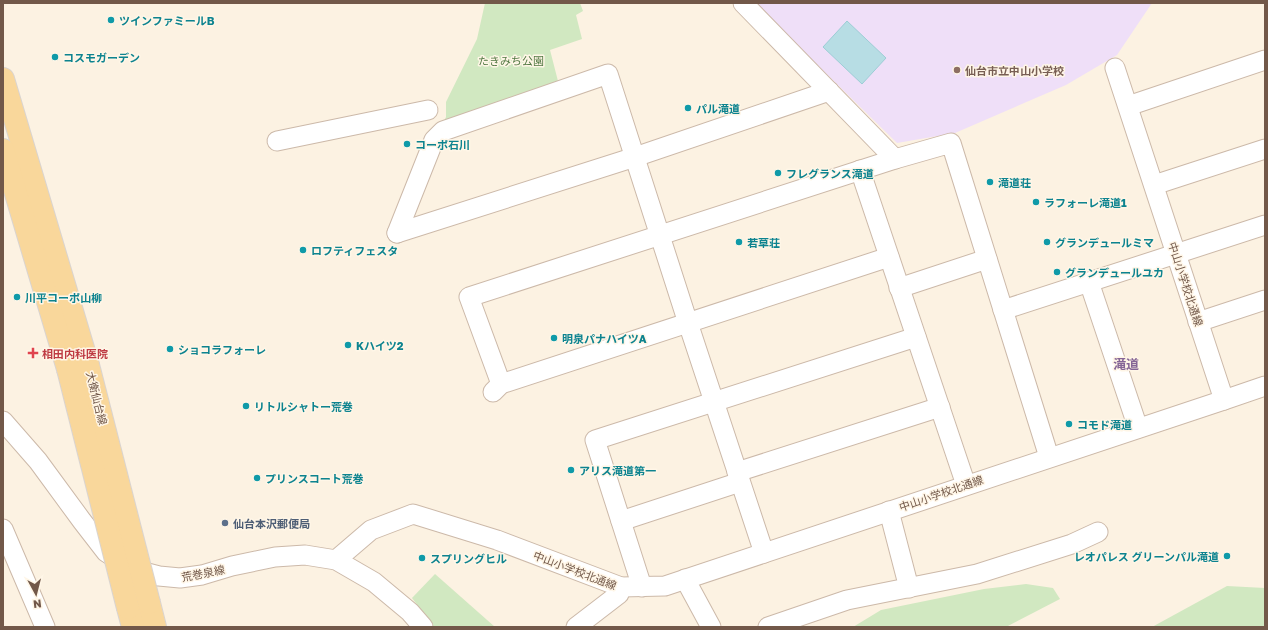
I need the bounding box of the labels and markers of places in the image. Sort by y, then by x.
place label: ツインファミールB [119,14,215,27]
marker: ツインファミールB [106,15,116,25]
place label: コスモガーデン [63,51,140,64]
marker: コスモガーデン [50,52,60,62]
place label: 仙台市立中山小学校 [965,64,1064,77]
marker: 仙台市立中山小学校 [952,65,962,75]
place label: パル滝道 [696,102,740,115]
marker: パル滝道 [683,103,693,113]
place label: コーポ石川 [415,138,470,151]
marker: コーポ石川 [402,139,412,149]
place label: フレグランス滝道 [786,167,874,180]
marker: フレグランス滝道 [773,168,783,178]
place label: 滝道荘 [998,176,1031,189]
marker: 滝道荘 [985,177,995,187]
place label: ラフォーレ滝道1 [1044,196,1127,209]
marker: ラフォーレ滝道1 [1031,197,1041,207]
place label: 若草荘 [747,236,780,249]
place label: グランデュールミマ [1055,236,1154,249]
marker: 若草荘 [734,237,744,247]
marker: グランデュールミマ [1042,237,1052,247]
place label: ロフティフェスタ [311,244,398,257]
marker: ロフティフェスタ [298,245,308,255]
place label: グランデュールユカ [1065,266,1164,279]
marker: グランデュールユカ [1052,267,1062,277]
place label: 川平コーポ山柳 [25,291,102,304]
marker: 川平コーポ山柳 [12,292,22,302]
place label: 明泉パナハイツA [562,332,647,345]
marker: 明泉パナハイツA [549,333,559,343]
place label: Kハイツ2 [356,339,404,352]
marker: Kハイツ2 [343,340,353,350]
place label: ショコラフォーレ [178,343,266,356]
marker: ショコラフォーレ [165,344,175,354]
marker: 相田内科医院 [27,347,39,359]
place label: 相田内科医院 [42,347,108,360]
place label: リトルシャトー荒巻 [254,400,353,413]
marker: リトルシャトー荒巻 [241,401,251,411]
place label: コモド滝道 [1077,418,1132,431]
marker: コモド滝道 [1064,419,1074,429]
place label: アリス滝道第一 [579,464,656,477]
marker: アリス滝道第一 [566,465,576,475]
place label: プリンスコート荒巻 [265,472,364,485]
marker: プリンスコート荒巻 [252,473,262,483]
place label: 仙台本沢郵便局 [233,517,310,530]
marker: 仙台本沢郵便局 [220,518,230,528]
place label: レオパレス グリーンパル滝道 [1074,550,1219,563]
marker: レオパレス グリーンパル滝道 [1222,551,1232,561]
place label: スプリングヒル [430,552,507,565]
marker: スプリングヒル [417,553,427,563]

